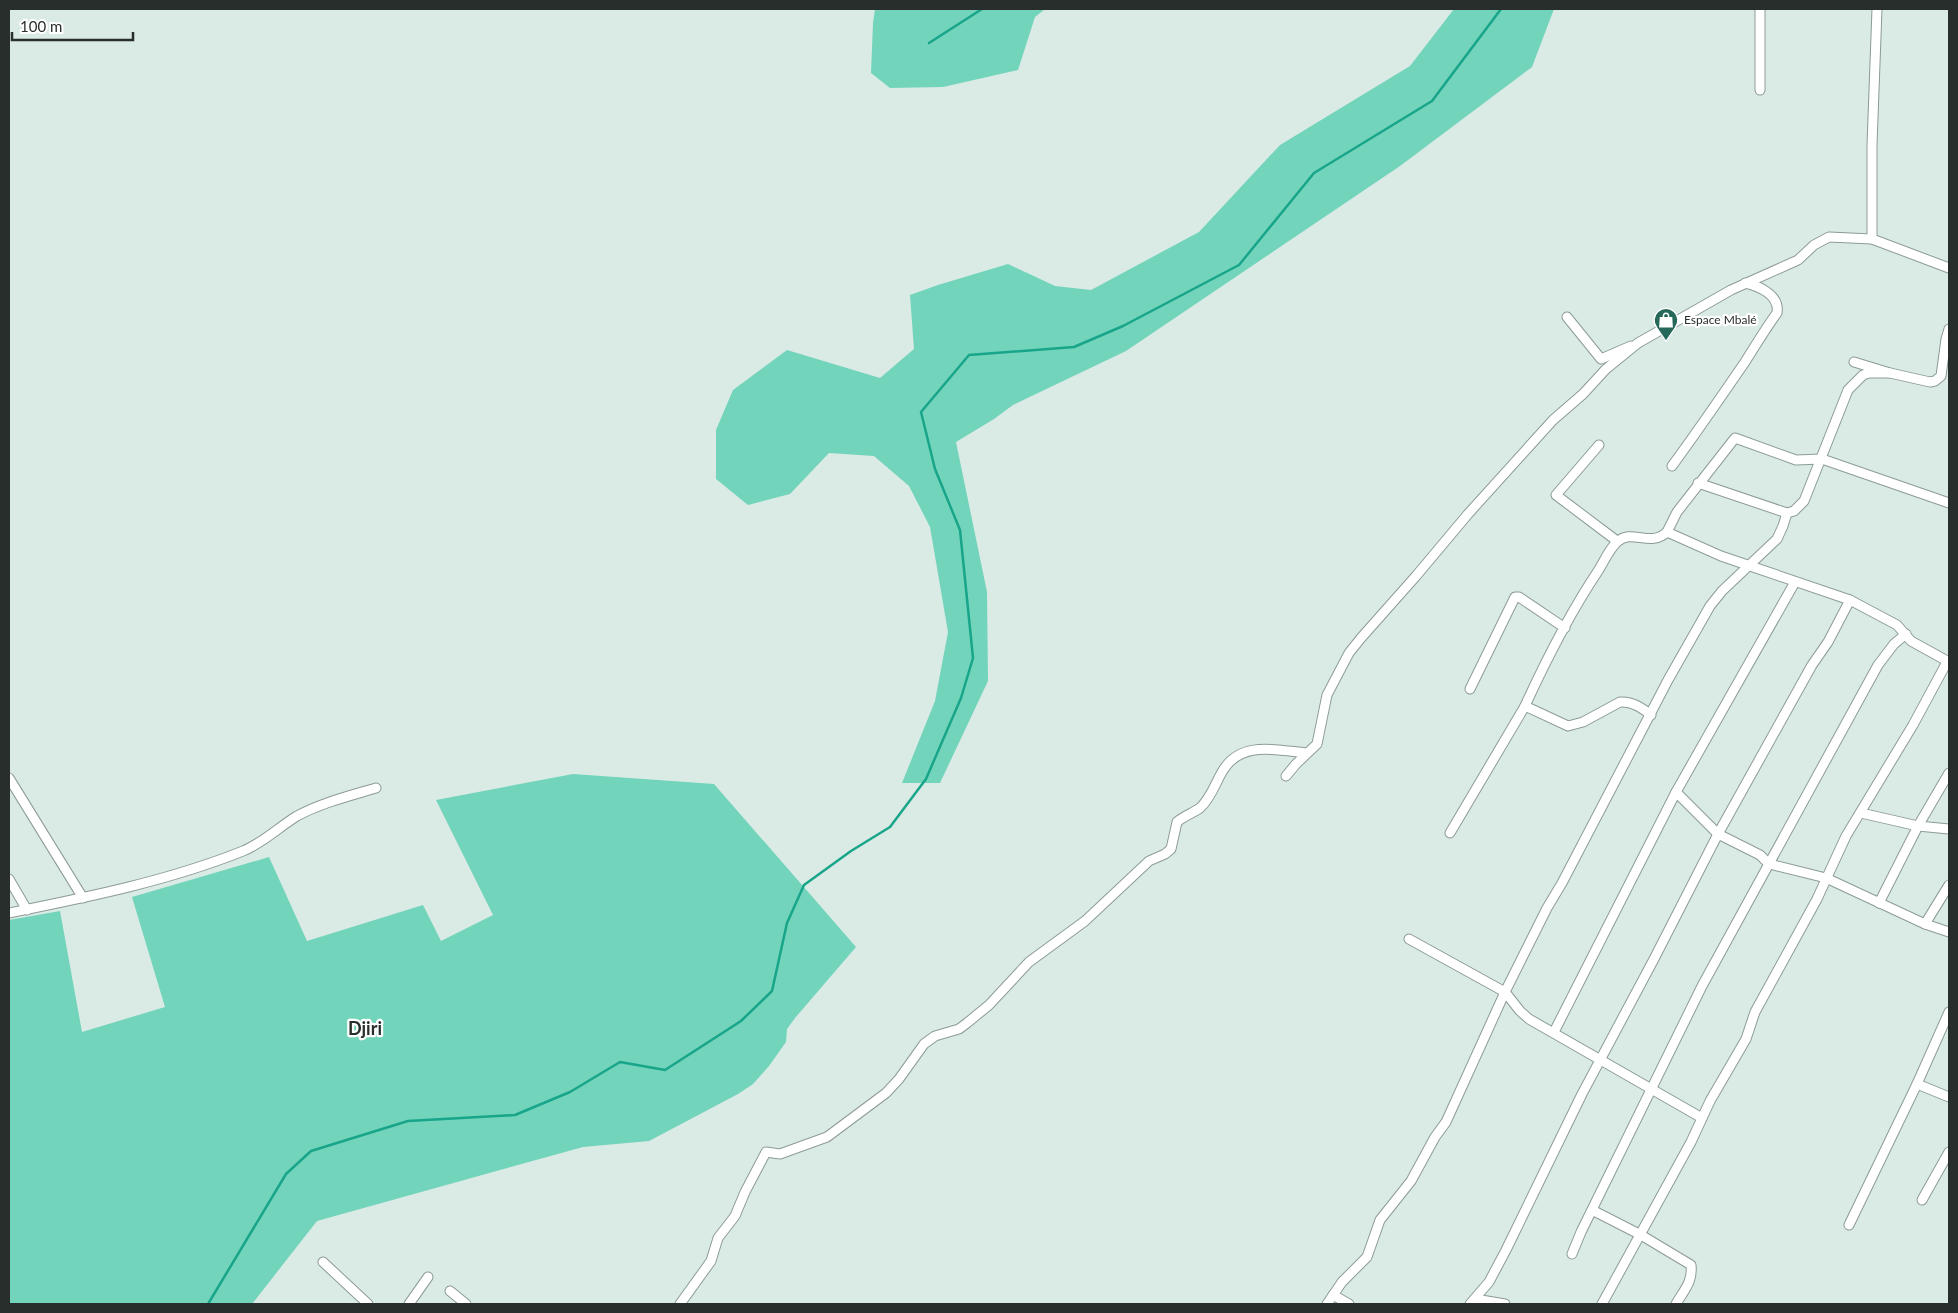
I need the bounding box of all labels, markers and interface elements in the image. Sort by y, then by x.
scale bar [12,10,134,42]
text: 100 m [20,17,62,35]
shop icon: Espace Mbalé [1653,307,1679,341]
place label: Espace Mbalé [1684,312,1757,327]
district label: Djiri [348,1017,382,1039]

